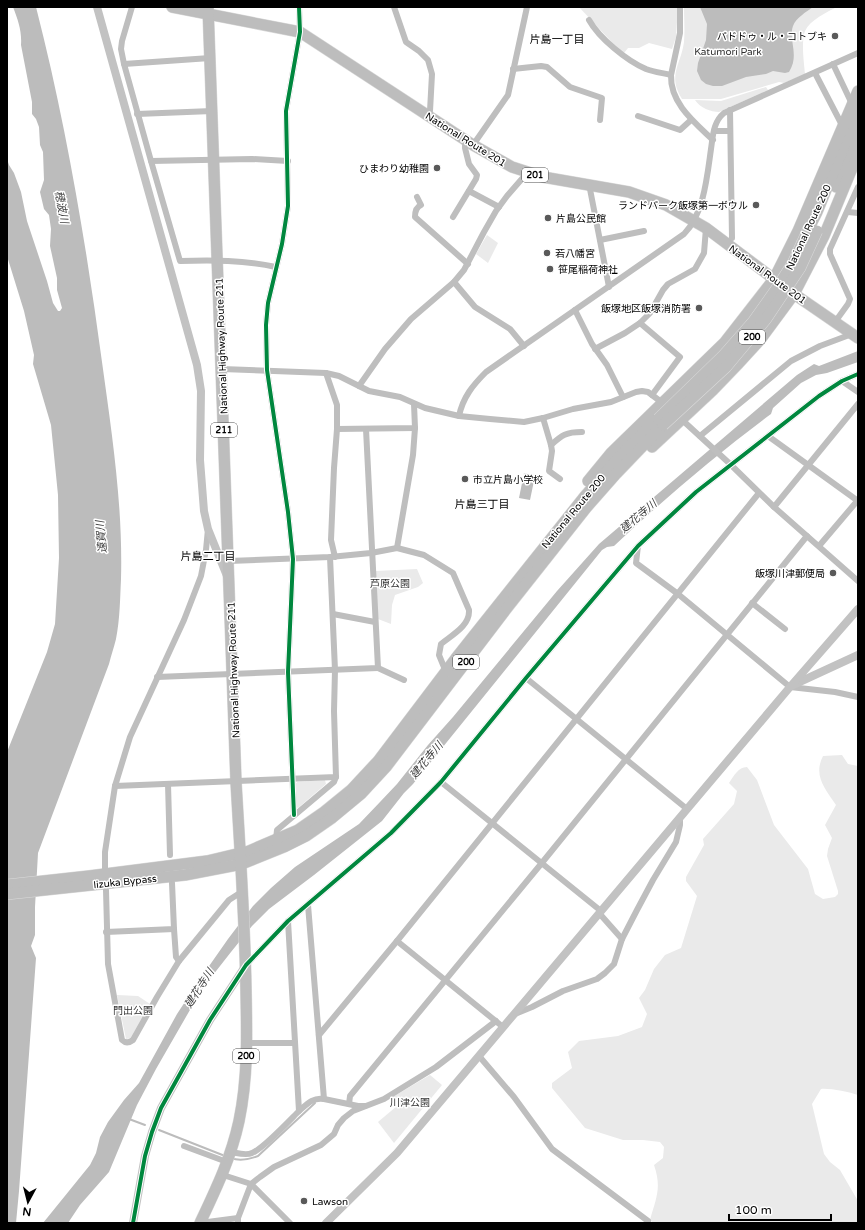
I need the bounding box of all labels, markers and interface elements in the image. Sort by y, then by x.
place label: パドドゥ・ル・コトブキ [717,31,827,43]
marker: パドドゥ・ル・コトブキ [830,31,840,41]
district label: 片島一丁目 [530,33,585,46]
park label: Katumori Park [694,46,762,58]
street label: National Route 201 [423,110,508,170]
place label: ひまわり幼稚園 [359,163,429,175]
marker: ひまわり幼稚園 [432,163,442,173]
road number: 201 [522,168,548,182]
street label: National Route 200 [784,183,834,272]
water label: 穂波川 [52,190,71,226]
place label: ランドパーク飯塚第一ボウル [618,200,748,212]
marker: ランドパーク飯塚第一ボウル [751,200,761,210]
marker: 片島公民館 [543,213,553,223]
place label: 片島公民館 [556,213,606,225]
street label: National Route 201 [726,243,809,307]
marker: 若八幡宮 [542,248,552,258]
place label: 若八幡宮 [555,248,595,260]
marker: 笹尾稲荷神社 [545,264,555,274]
place label: 笹尾稲荷神社 [558,264,618,276]
street label: National Highway Route 211 [214,278,230,414]
place label: 飯塚地区飯塚消防署 [601,303,691,315]
marker: 飯塚地区飯塚消防署 [694,303,704,313]
road number: 200 [739,330,765,344]
road number: 211 [211,423,237,437]
street label: National Route 200 [539,472,608,551]
marker: 市立片島小学校 [460,474,470,484]
place label: 市立片島小学校 [473,474,543,486]
water label: 建花寺川 [617,497,660,536]
district label: 片島三丁目 [455,498,510,511]
water label: 遠賀川 [93,519,109,554]
district label: 片島二丁目 [181,550,236,563]
place label: 飯塚川津郵便局 [755,568,825,580]
marker: 飯塚川津郵便局 [828,568,838,578]
park label: 芦原公園 [370,578,410,590]
street label: National Highway Route 211 [226,602,242,738]
road number: 200 [453,655,479,669]
water label: 建花寺川 [407,739,446,781]
street label: Iizuka Bypass [93,873,158,891]
water label: 建花寺川 [182,965,217,1010]
park label: 門出公園 [113,1005,153,1017]
road number: 200 [233,1049,259,1063]
park label: 川津公園 [390,1097,430,1109]
north arrow [8,1182,48,1222]
marker: Lawson [299,1196,309,1206]
place label: Lawson [312,1196,348,1208]
scale bar [729,1196,831,1222]
text: 100 m [735,1203,772,1217]
text: N [22,1204,32,1218]

